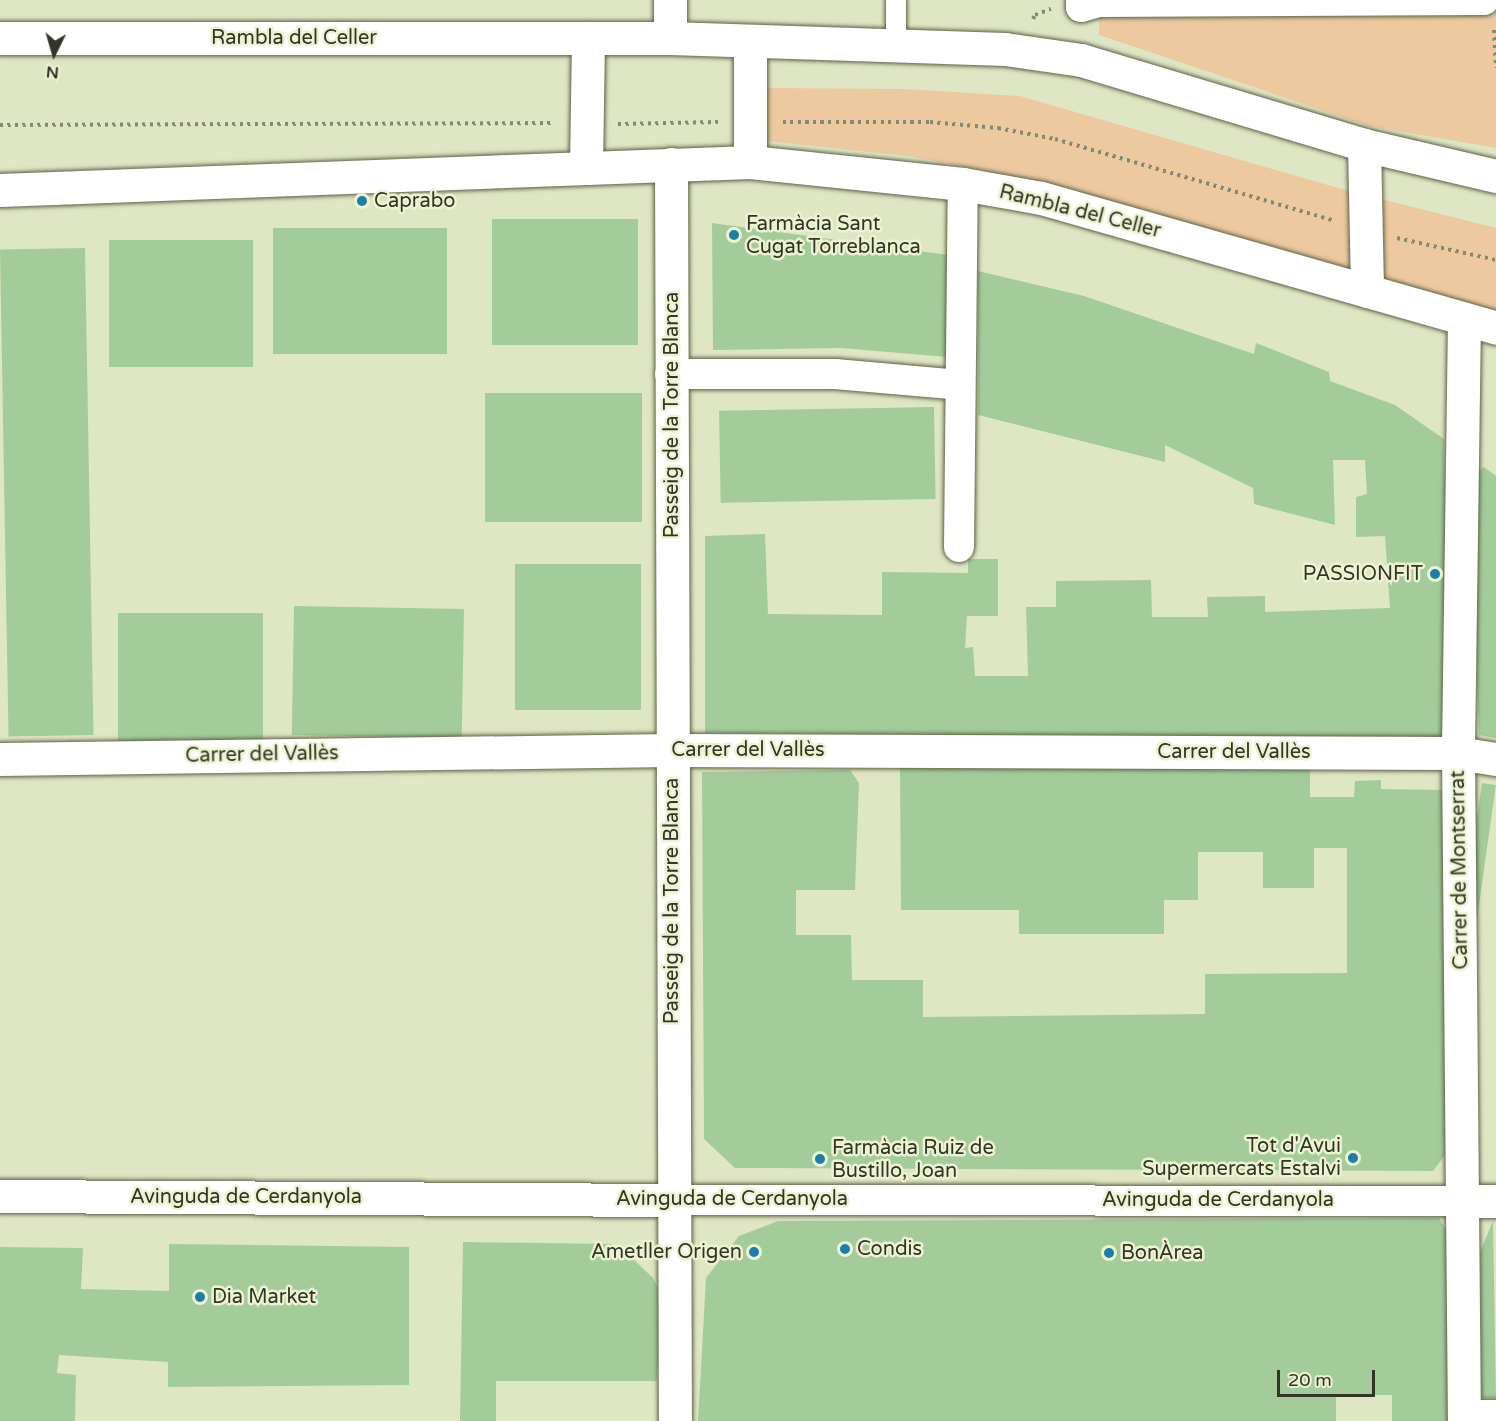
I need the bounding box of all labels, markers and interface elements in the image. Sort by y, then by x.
north arrow [24,24,84,84]
street label: Rambla del Celler [211,26,377,50]
text: N [45,61,60,82]
street label: Rambla del Celler [997,180,1163,244]
place label: Caprabo [374,189,455,213]
marker: Caprabo [355,194,369,208]
place label: Farmàcia Sant Cugat Torreblanca [746,212,921,259]
marker: Farmàcia Sant Cugat Torreblanca [727,228,741,242]
street label: Passeig de la Torre Blanca [660,292,684,538]
place label: PASSIONFIT [1303,562,1423,586]
marker: PASSIONFIT [1428,567,1442,581]
street label: Carrer del Vallès [671,738,825,762]
street label: Carrer del Vallès [1157,740,1311,764]
street label: Carrer del Vallès [185,742,339,768]
street label: Carrer de Montserrat [1446,770,1474,970]
street label: Passeig de la Torre Blanca [660,778,684,1024]
place label: Tot d'Avui Supermercats Estalvi [1142,1134,1341,1181]
place label: Farmàcia Ruiz de Bustillo, Joan [832,1136,994,1183]
marker: Tot d'Avui Supermercats Estalvi [1346,1151,1360,1165]
marker: Farmàcia Ruiz de Bustillo, Joan [813,1152,827,1166]
street label: Avinguda de Cerdanyola [130,1185,362,1209]
street label: Avinguda de Cerdanyola [616,1187,848,1211]
street label: Avinguda de Cerdanyola [1102,1188,1334,1212]
place label: Condis [857,1237,922,1261]
place label: Ametller Origen [591,1240,742,1264]
place label: BonÀrea [1121,1241,1204,1265]
marker: Condis [838,1242,852,1256]
marker: Ametller Origen [747,1245,761,1259]
marker: BonÀrea [1102,1246,1116,1260]
place label: Dia Market [212,1285,316,1309]
marker: Dia Market [193,1290,207,1304]
scale bar [1280,1358,1378,1396]
text: 20 m [1288,1369,1332,1391]

